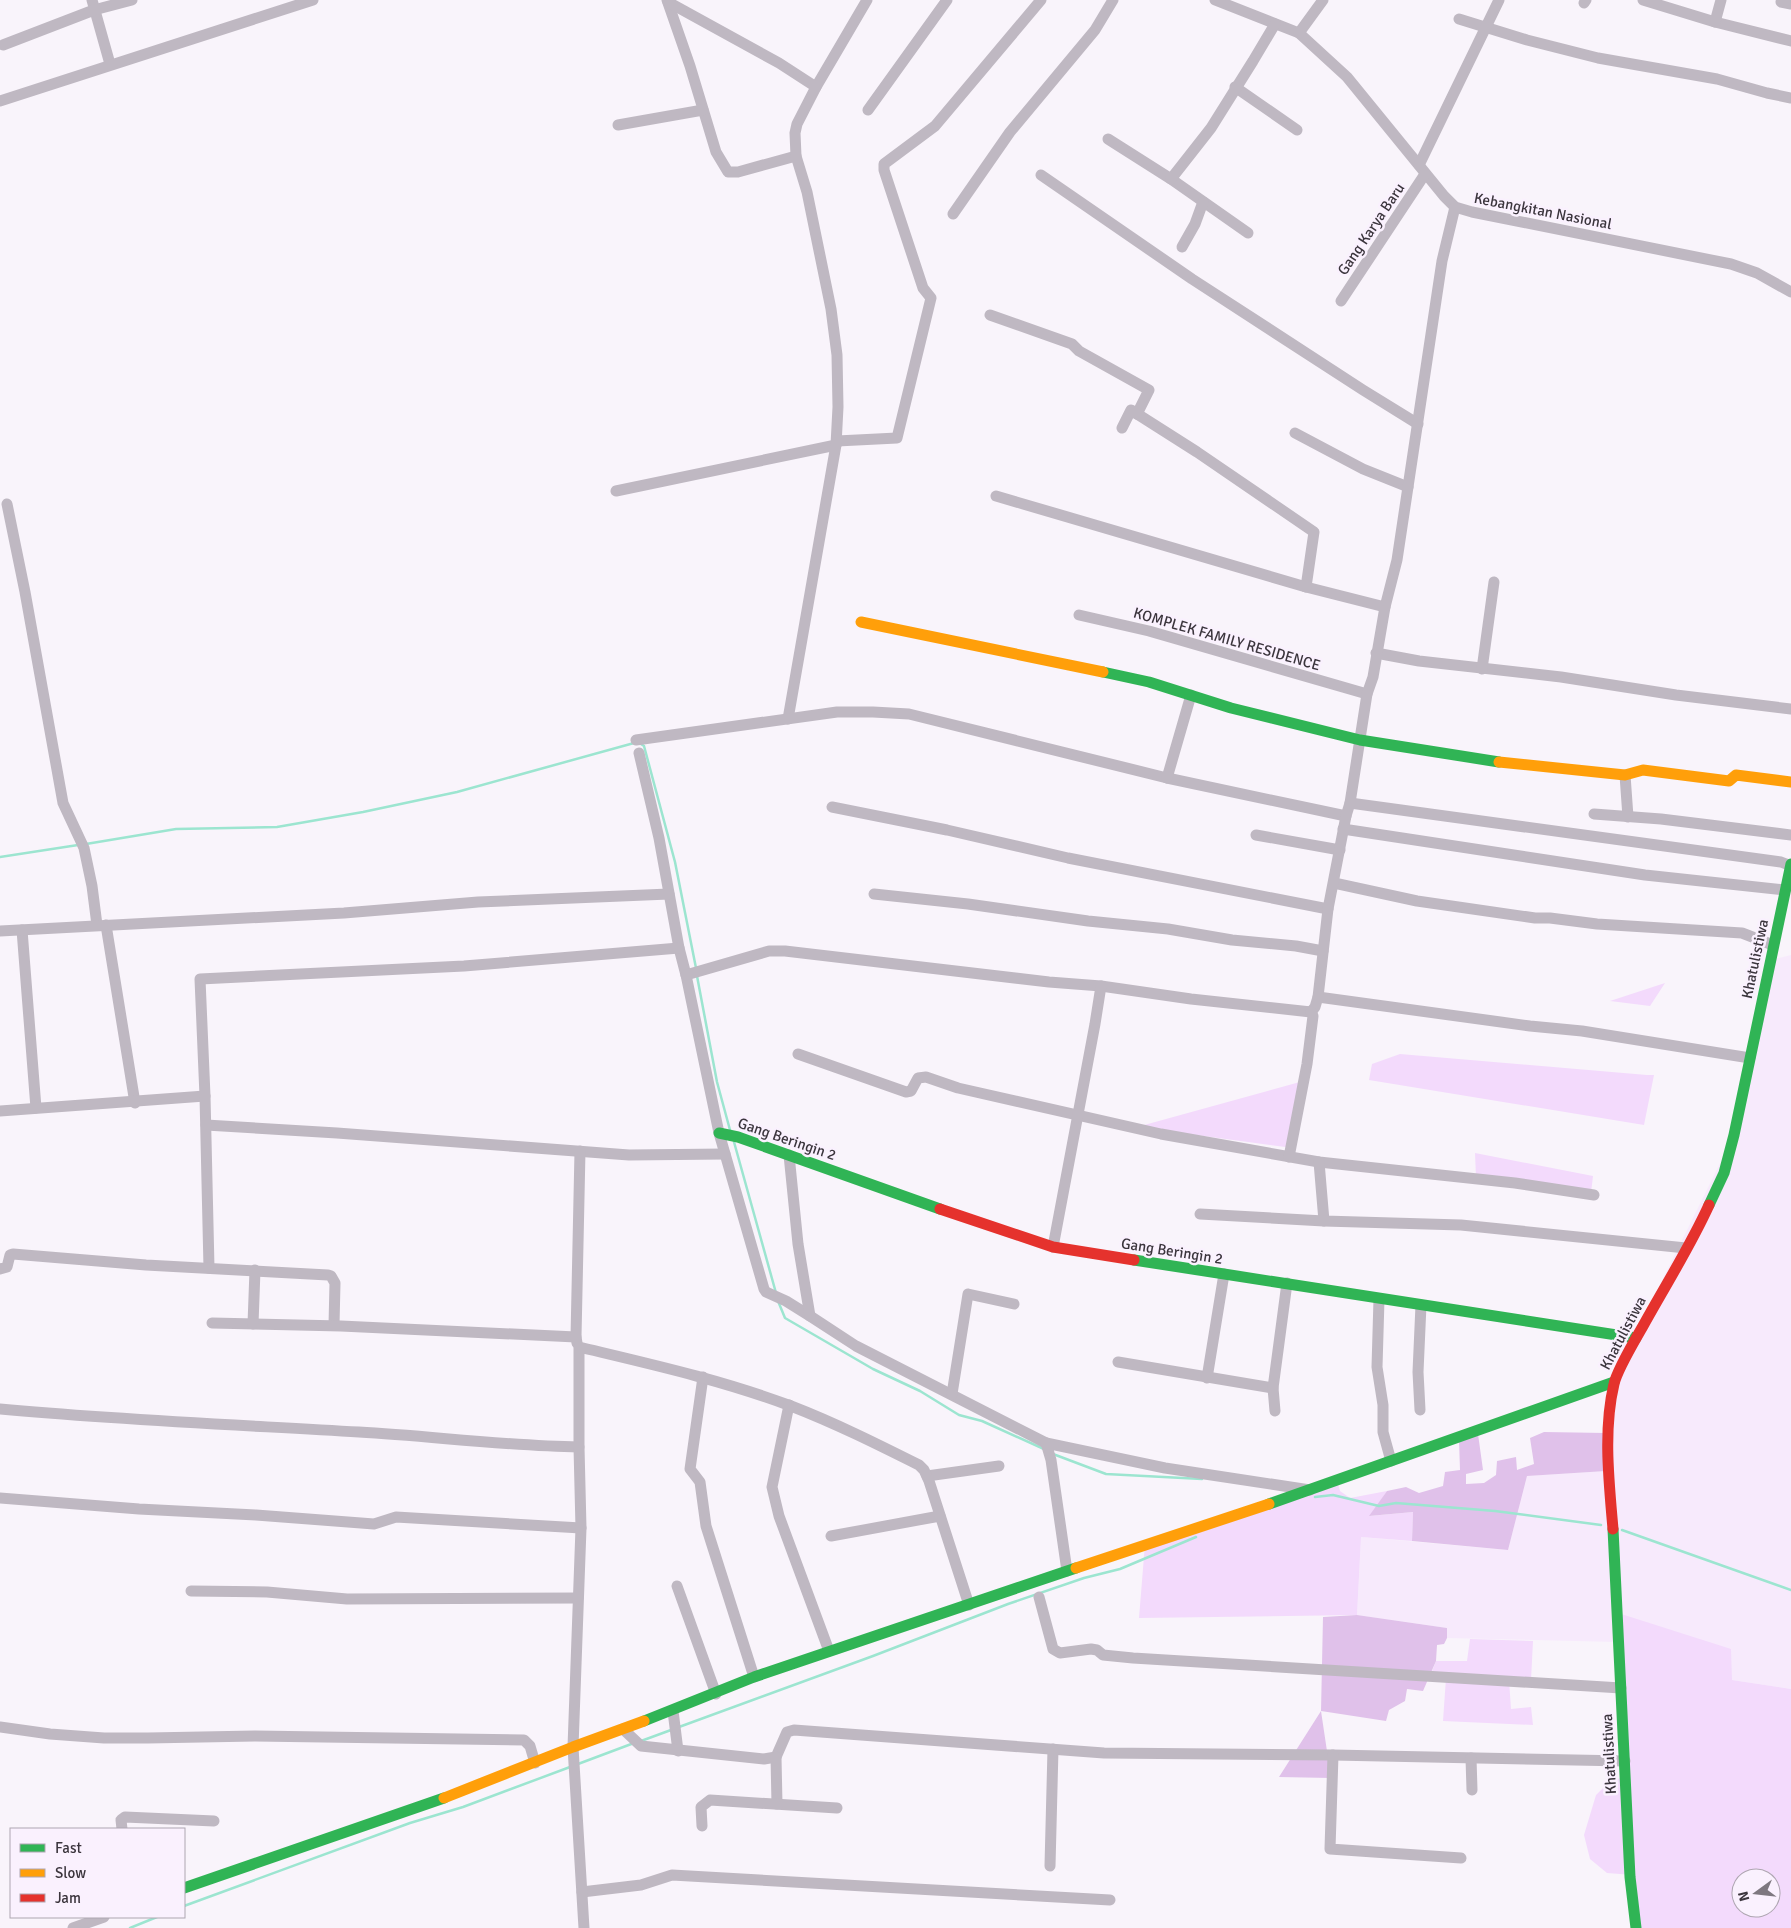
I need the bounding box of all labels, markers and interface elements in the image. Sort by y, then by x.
street label: Gang Karya Baru [1334,180,1408,278]
street label: Kebangkitan Nasional [1473,189,1613,233]
street label: KOMPLEK FAMILY RESIDENCE [1131,604,1323,674]
street label: Khatulistiwa [1738,918,1772,1000]
street label: Gang Beringin 2 [735,1114,839,1164]
street label: Gang Beringin 2 [1120,1234,1224,1268]
street label: Khatulistiwa [1596,1293,1650,1373]
street label: Khatulistiwa [1598,1713,1620,1795]
legend [10,1828,185,1918]
text: Fast [55,1839,82,1857]
text: Slow [55,1864,86,1882]
north arrow [1731,1868,1781,1918]
text: Jam [55,1889,81,1907]
text: N [1734,1889,1753,1903]

